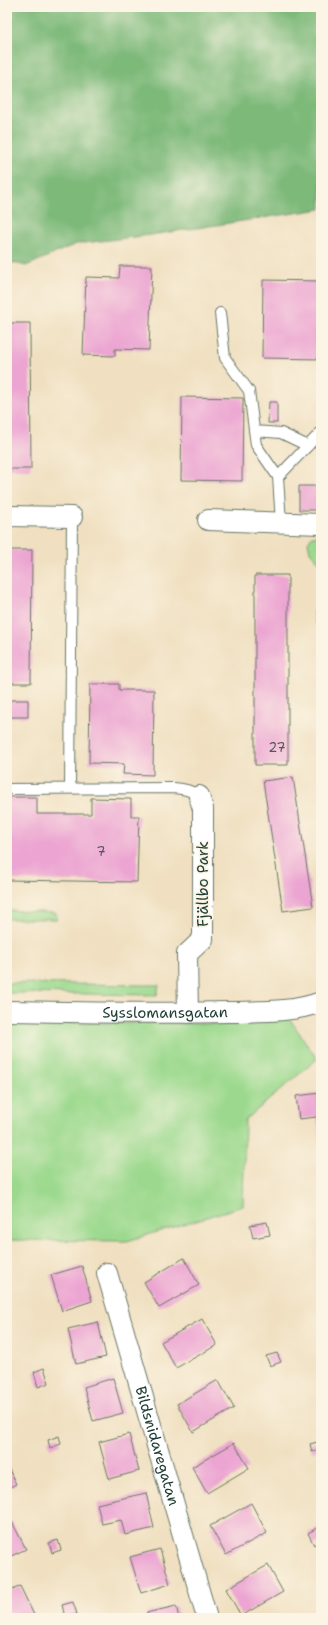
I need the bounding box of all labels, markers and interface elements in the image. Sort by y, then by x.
house number: 27 [268,739,286,756]
street label: Fjällbo Park [193,841,213,927]
house number: 7 [96,843,106,860]
street label: Sysslomansgatan [102,1002,228,1023]
street label: Bildsnidaregatan [130,1384,184,1508]

